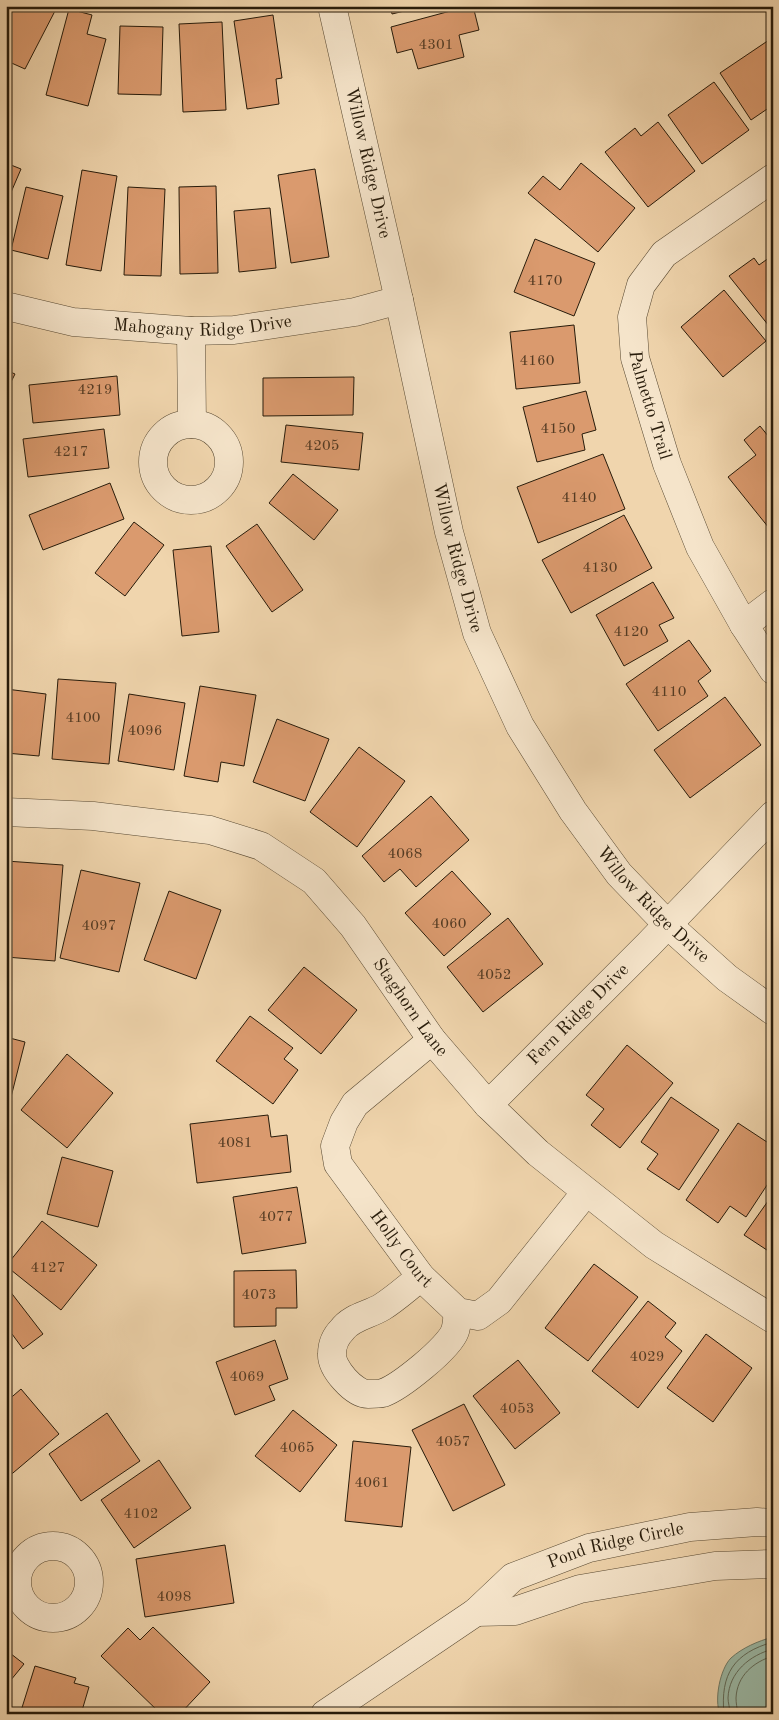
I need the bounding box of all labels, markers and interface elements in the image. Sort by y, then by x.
house number: 4301 [419,38,453,53]
street label: Willow Ridge Drive [342,86,394,240]
house number: 4170 [528,274,562,289]
street label: Mahogany Ridge Drive [113,313,293,340]
street label: Palmetto Trail [625,350,674,462]
house number: 4160 [520,354,554,369]
house number: 4219 [78,383,112,398]
house number: 4150 [541,422,575,437]
house number: 4205 [305,439,339,454]
house number: 4217 [54,445,88,460]
street label: Willow Ridge Drive [430,481,486,635]
house number: 4140 [562,491,596,506]
house number: 4130 [583,561,617,576]
house number: 4120 [614,625,648,640]
house number: 4110 [652,685,686,700]
house number: 4100 [66,711,100,726]
house number: 4096 [128,724,162,739]
street label: Willow Ridge Drive [593,843,713,967]
house number: 4068 [388,847,422,862]
house number: 4060 [432,917,466,932]
house number: 4097 [82,919,116,934]
street label: Staghorn Lane [369,955,451,1060]
street label: Fern Ridge Drive [524,960,633,1069]
house number: 4052 [477,968,511,983]
house number: 4081 [218,1136,252,1151]
street label: Holly Court [366,1207,436,1292]
house number: 4077 [259,1210,293,1225]
house number: 4127 [31,1261,65,1276]
house number: 4073 [242,1288,276,1303]
house number: 4029 [630,1350,664,1365]
house number: 4069 [230,1370,264,1385]
house number: 4053 [500,1402,534,1417]
house number: 4057 [436,1435,470,1450]
house number: 4065 [280,1441,314,1456]
house number: 4061 [355,1476,389,1491]
house number: 4102 [124,1507,158,1522]
street label: Pond Ridge Circle [545,1520,685,1572]
house number: 4098 [157,1590,191,1605]

